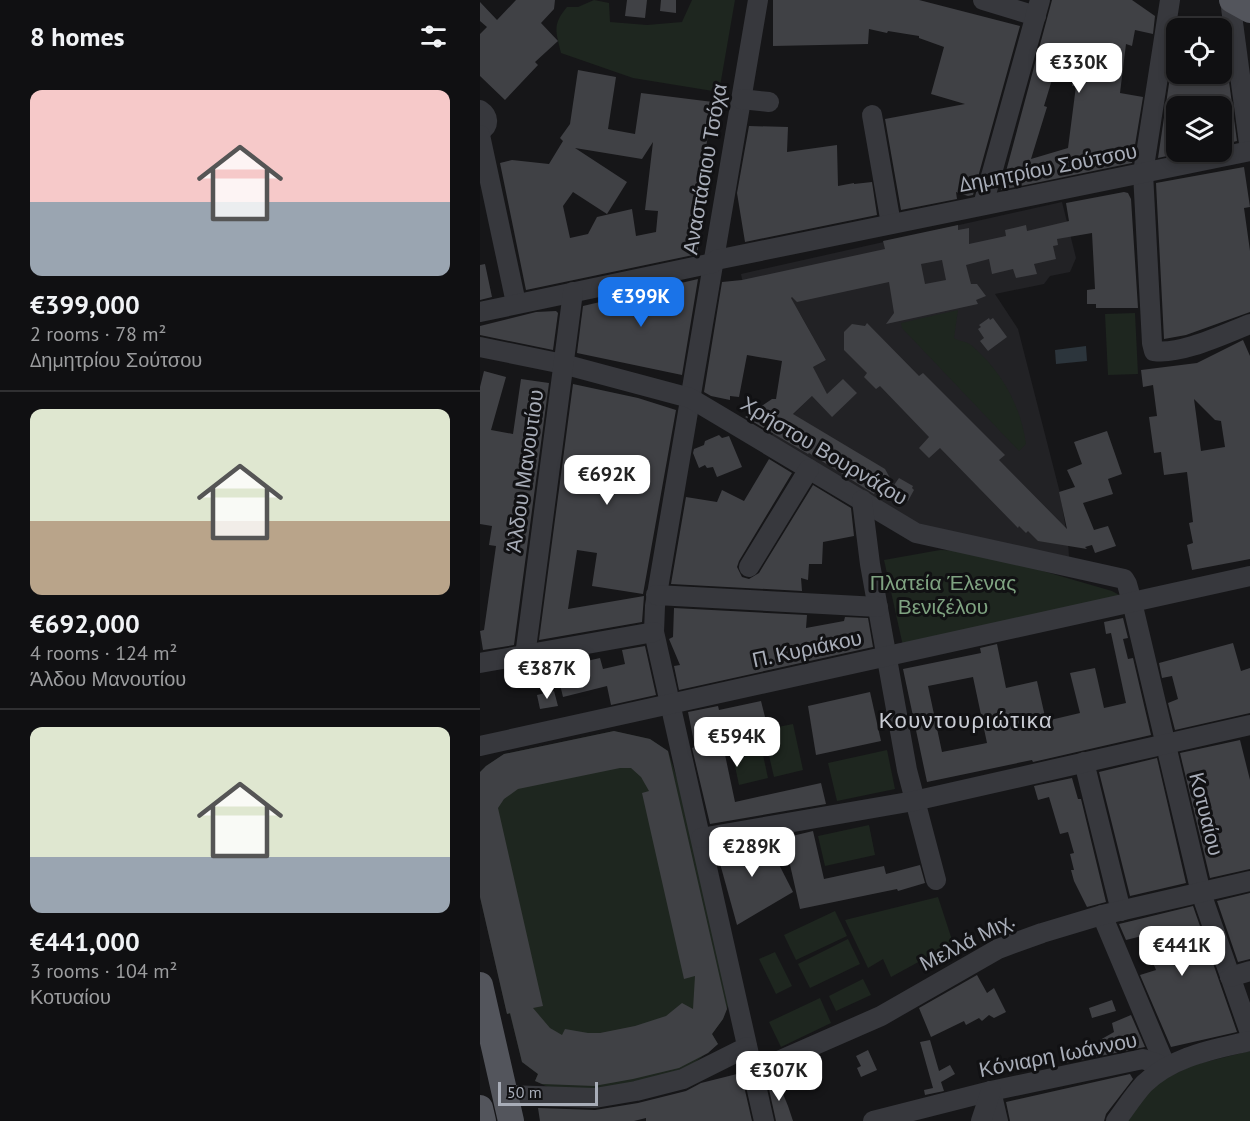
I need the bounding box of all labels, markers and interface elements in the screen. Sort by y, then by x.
map controls [1166,18,1232,162]
button: locate [1166,18,1232,84]
text: 8 homes [30,20,125,53]
icon: filters [417,20,450,53]
pin: €330K [1037,43,1121,94]
text: €330K [1050,49,1108,75]
street label: Αναστάσιου Τσόχα [676,81,733,256]
button: layers [1166,96,1232,162]
icon: home [186,129,294,237]
street label: Δημητρίου Σούτσου [957,137,1139,198]
pin: €399K [599,277,683,328]
text: €399K [612,283,670,309]
text: €399,000 [30,288,140,321]
text: 2 rooms · 78 m² [30,321,166,347]
text: Δημητρίου Σούτσου [30,347,202,373]
street label: Άλδου Μανουτίου [500,388,549,554]
street label: Χρήστου Βουρνάζου [736,390,913,511]
icon: home [186,448,294,556]
pin: €692K [565,455,649,506]
text: €692K [578,461,636,487]
park label: Πλατεία Έλενας Βενιζέλου [870,569,1016,620]
text: €692,000 [30,607,140,640]
street label: Π. Κυριάκου [750,624,864,673]
text: 4 rooms · 124 m² [30,640,177,666]
pin: €387K [505,649,589,700]
text: €387K [518,655,576,681]
text: Άλδου Μανουτίου [30,666,186,692]
district label: Κουντουριώτικα [879,706,1053,734]
pin: €594K [695,717,779,768]
text: €594K [708,723,766,749]
icon: home [186,766,294,874]
street label: Κοτυαίου [1183,769,1230,858]
pin: €289K [710,827,794,878]
text: €289K [723,833,781,859]
street label: Μελλά Μιχ. [915,906,1019,977]
text: €441,000 [30,925,140,958]
pin: €441K [1140,926,1224,977]
text: €441K [1153,932,1211,958]
text: 3 rooms · 104 m² [30,958,177,984]
text: Κοτυαίου [30,984,111,1010]
street label: Κόνιαρη Ιωάννου [977,1026,1139,1083]
pin: €307K [737,1051,821,1102]
text: €307K [750,1057,808,1083]
scale bar [498,1079,598,1106]
text: 50 m [507,1082,542,1102]

